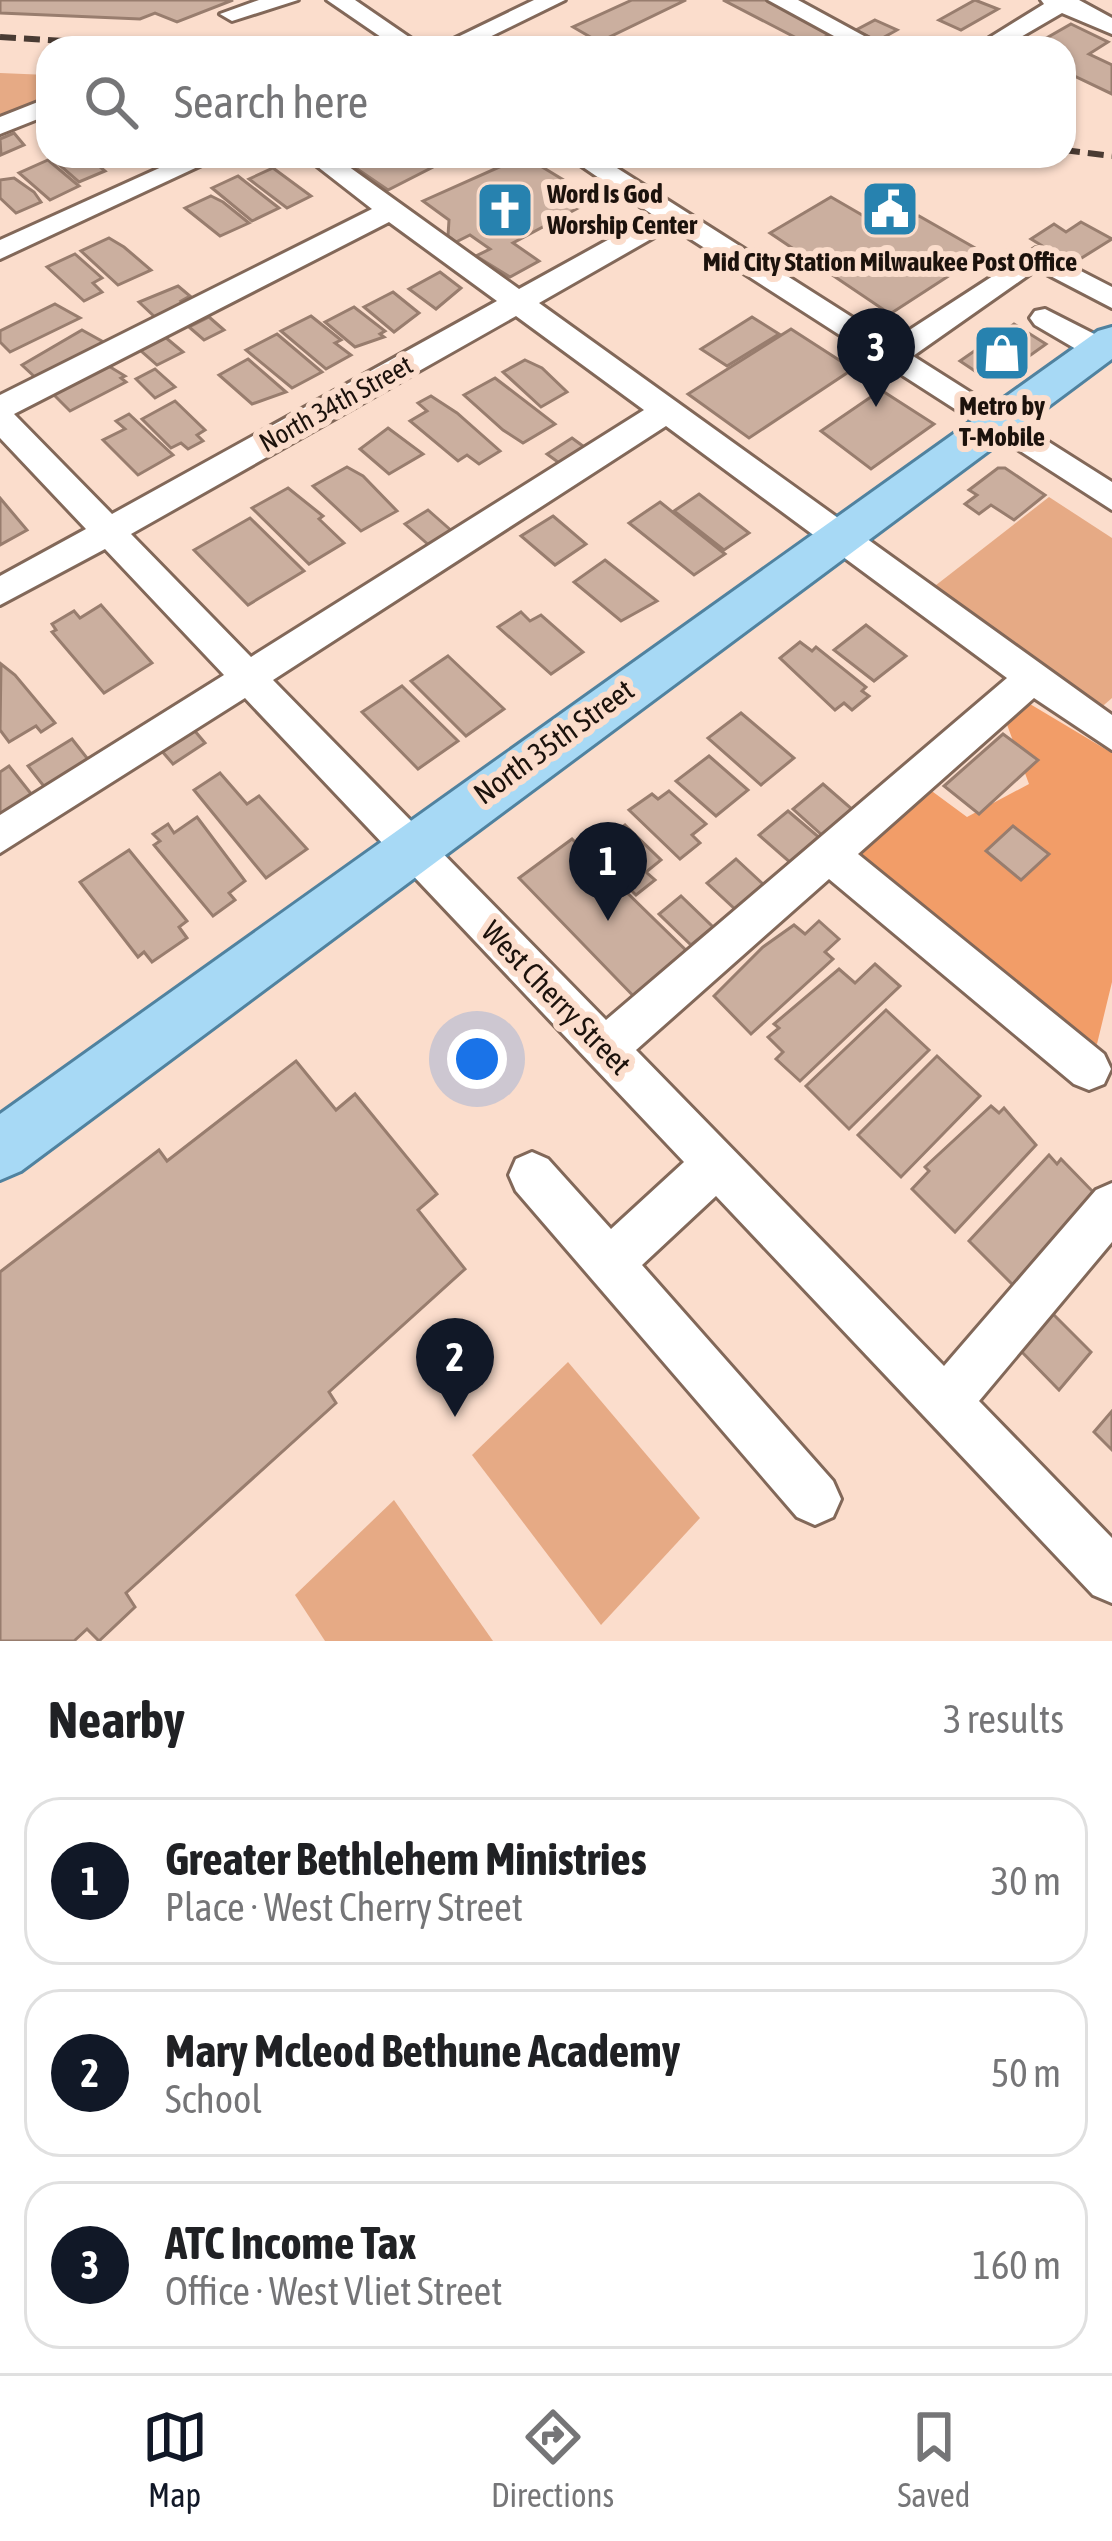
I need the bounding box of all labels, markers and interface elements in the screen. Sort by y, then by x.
search box [36,36,1076,168]
icon: search [78,69,144,135]
text: Search here [174,76,368,128]
place label: Word Is God Worship Center [546,178,698,240]
public building icon: Mid City Station Milwaukee Post Office [859,178,921,240]
church icon: Word Is God Worship Center [474,179,536,241]
place label: Mid City Station Milwaukee Post Office [703,246,1077,277]
pin: 3 [837,308,915,407]
shop icon: Metro by T-Mobile [971,322,1033,384]
street label: North 34th Street [254,349,418,458]
place label: Metro by T-Mobile [959,390,1045,452]
street label: North 35th Street [467,672,640,810]
pin: 1 [569,822,647,921]
street label: West Cherry Street [475,914,638,1081]
your location [447,1029,507,1089]
pin: 2 [416,1318,494,1417]
text: Nearby [48,1690,185,1749]
text: 3 results [943,1697,1064,1741]
text: Greater Bethlehem Ministries [165,1833,647,1885]
text: 1 [81,1859,99,1903]
text: 30 m [991,1859,1061,1903]
text: Place · West Cherry Street [165,1885,523,1929]
text: Mary Mcleod Bethune Academy [165,2025,680,2077]
text: 2 [81,2051,99,2095]
text: 50 m [991,2051,1061,2095]
text: School [165,2077,262,2121]
text: ATC Income Tax [165,2217,416,2269]
text: 3 [81,2243,99,2287]
text: 160 m [973,2243,1061,2287]
text: Office · West Vliet Street [165,2269,502,2313]
tab: Map [142,2404,208,2514]
tab: Directions [491,2404,614,2514]
tab: Saved [897,2404,970,2514]

